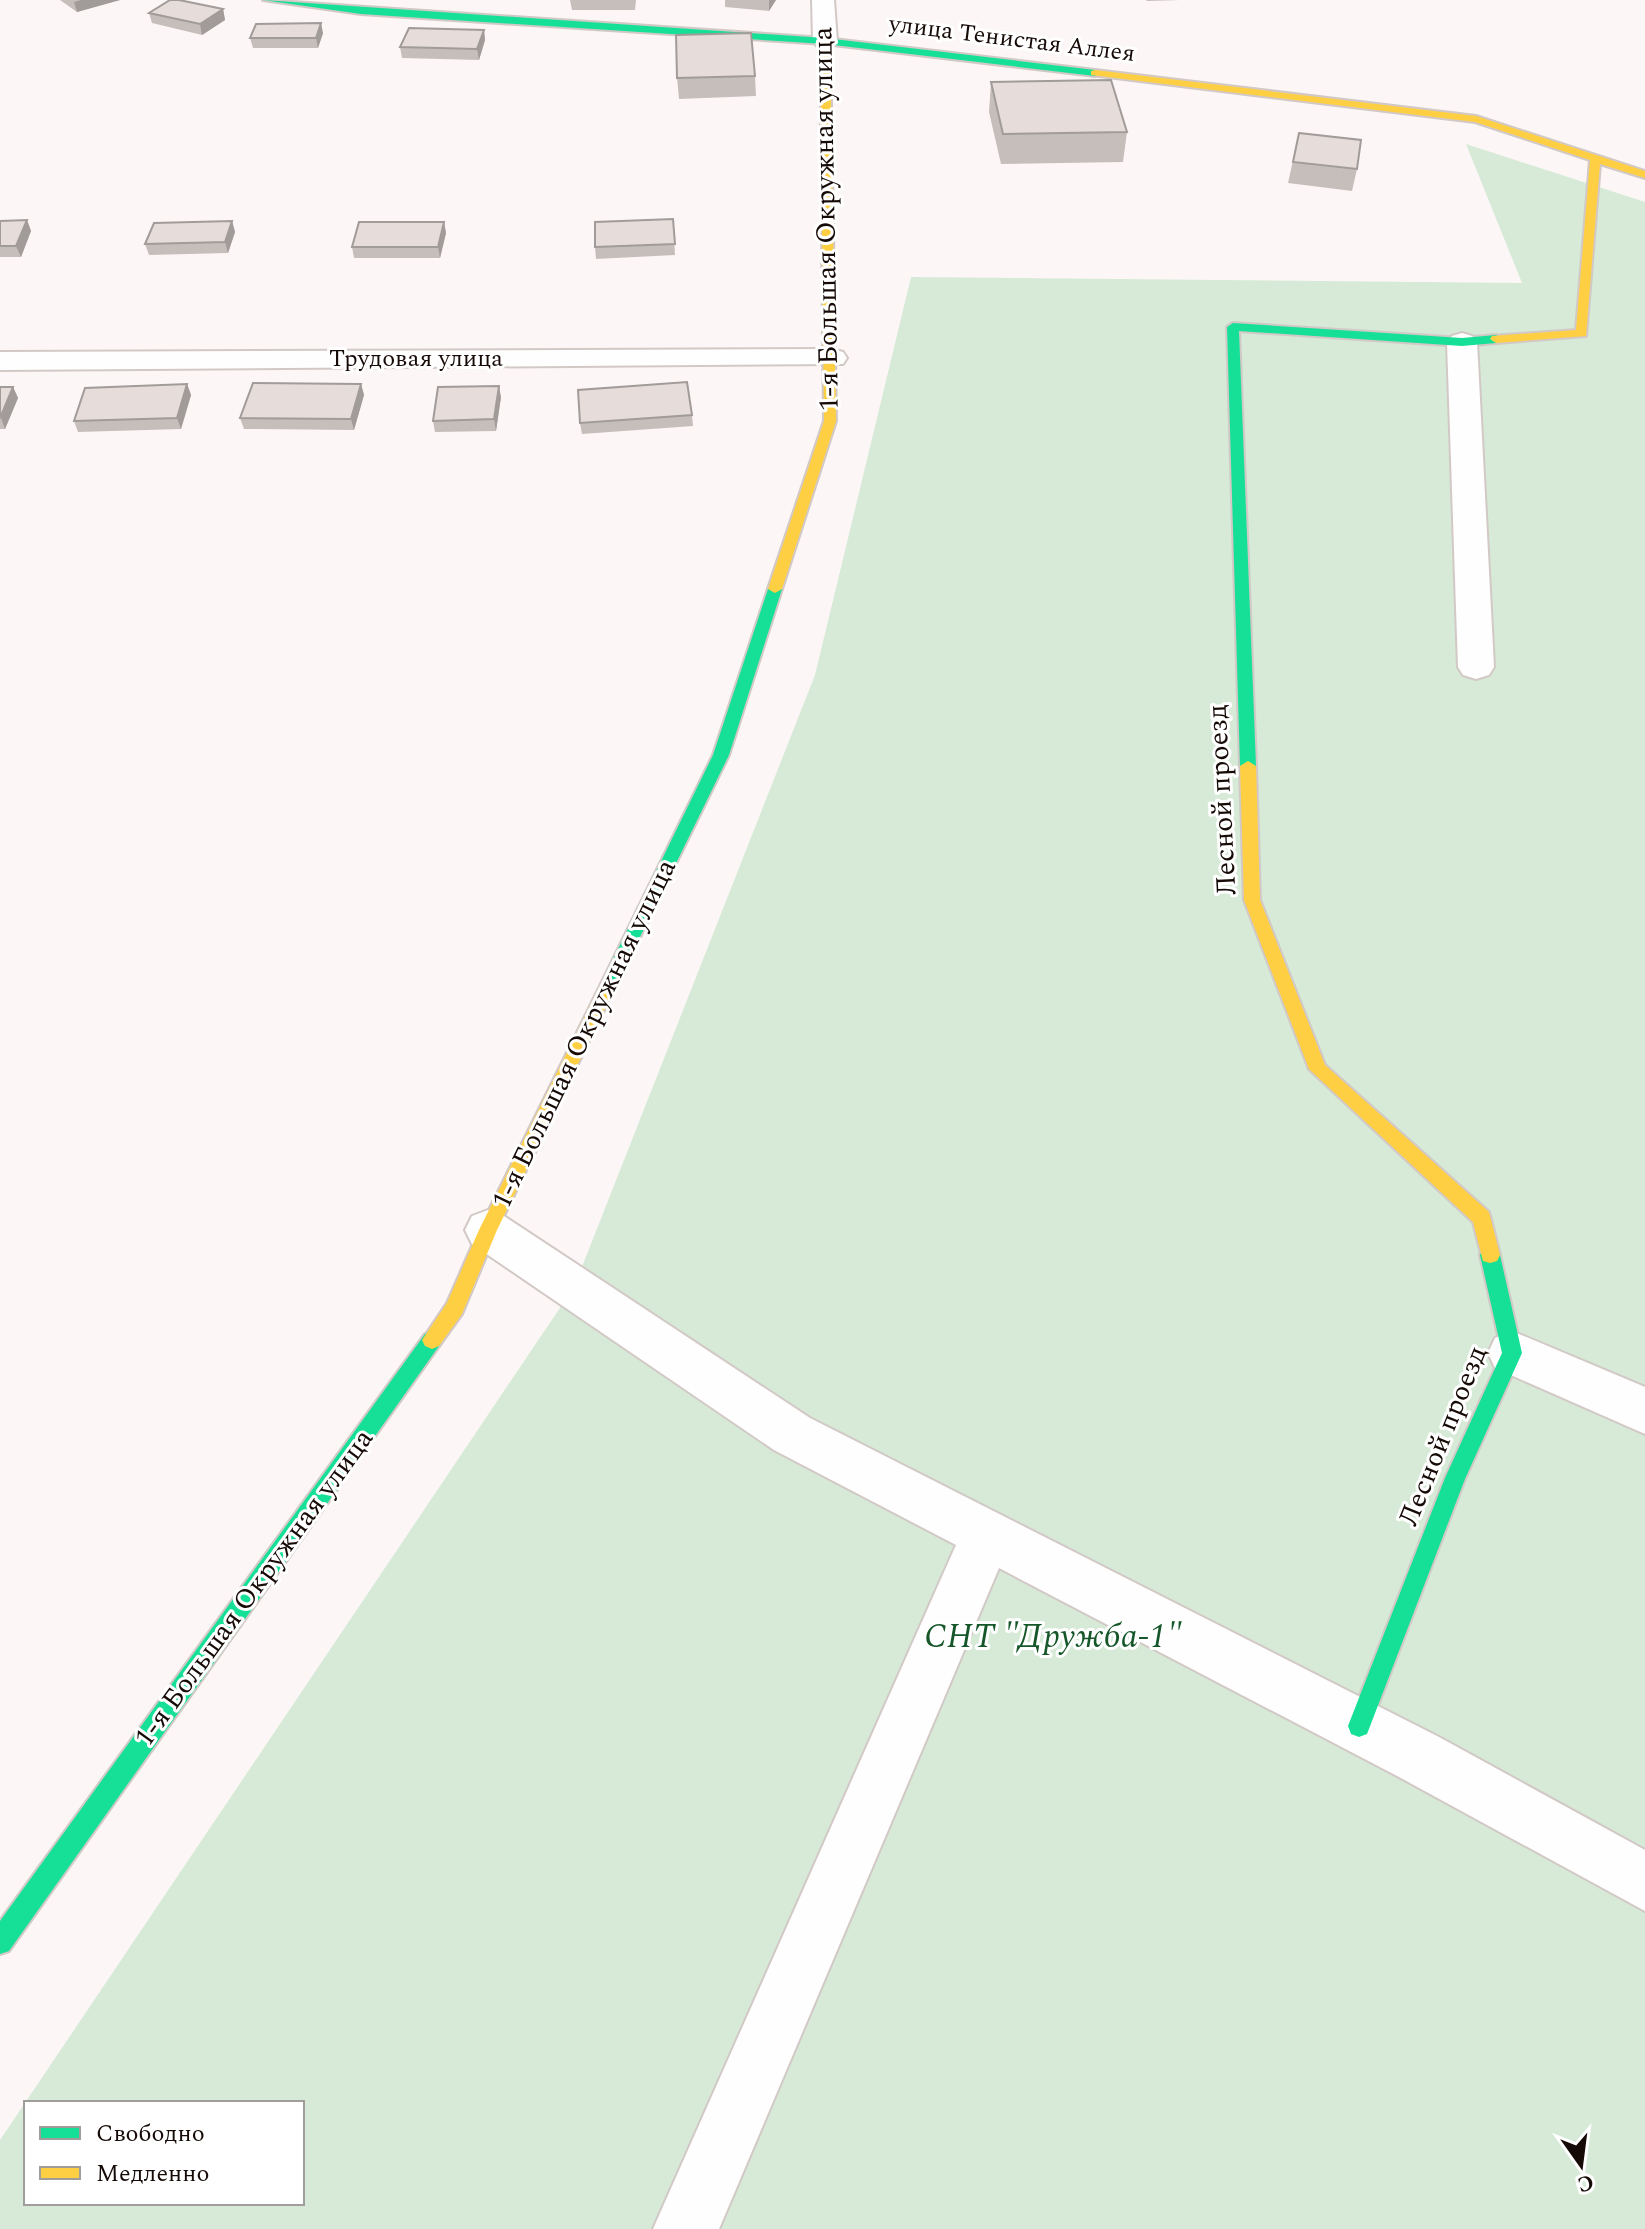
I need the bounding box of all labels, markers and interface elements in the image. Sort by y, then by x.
street label: улица Тенистая Аллея [886,6,1137,72]
street label: 1-я Большая Окружная улица [801,26,851,412]
street label: Трудовая улица [329,341,503,377]
street label: Лесной проезд [1196,703,1248,897]
street label: 1-я Большая Окружная улица [480,852,688,1216]
street label: Лесной проезд [1387,1339,1499,1533]
street label: 1-я Большая Окружная улица [124,1420,385,1756]
park label: СНТ "Дружба-1" [924,1611,1183,1663]
legend [24,2101,304,2205]
text: Свободно [96,2116,205,2152]
north arrow [1541,2125,1621,2205]
text: Медленно [96,2156,209,2192]
text: С [1574,2165,1597,2201]

